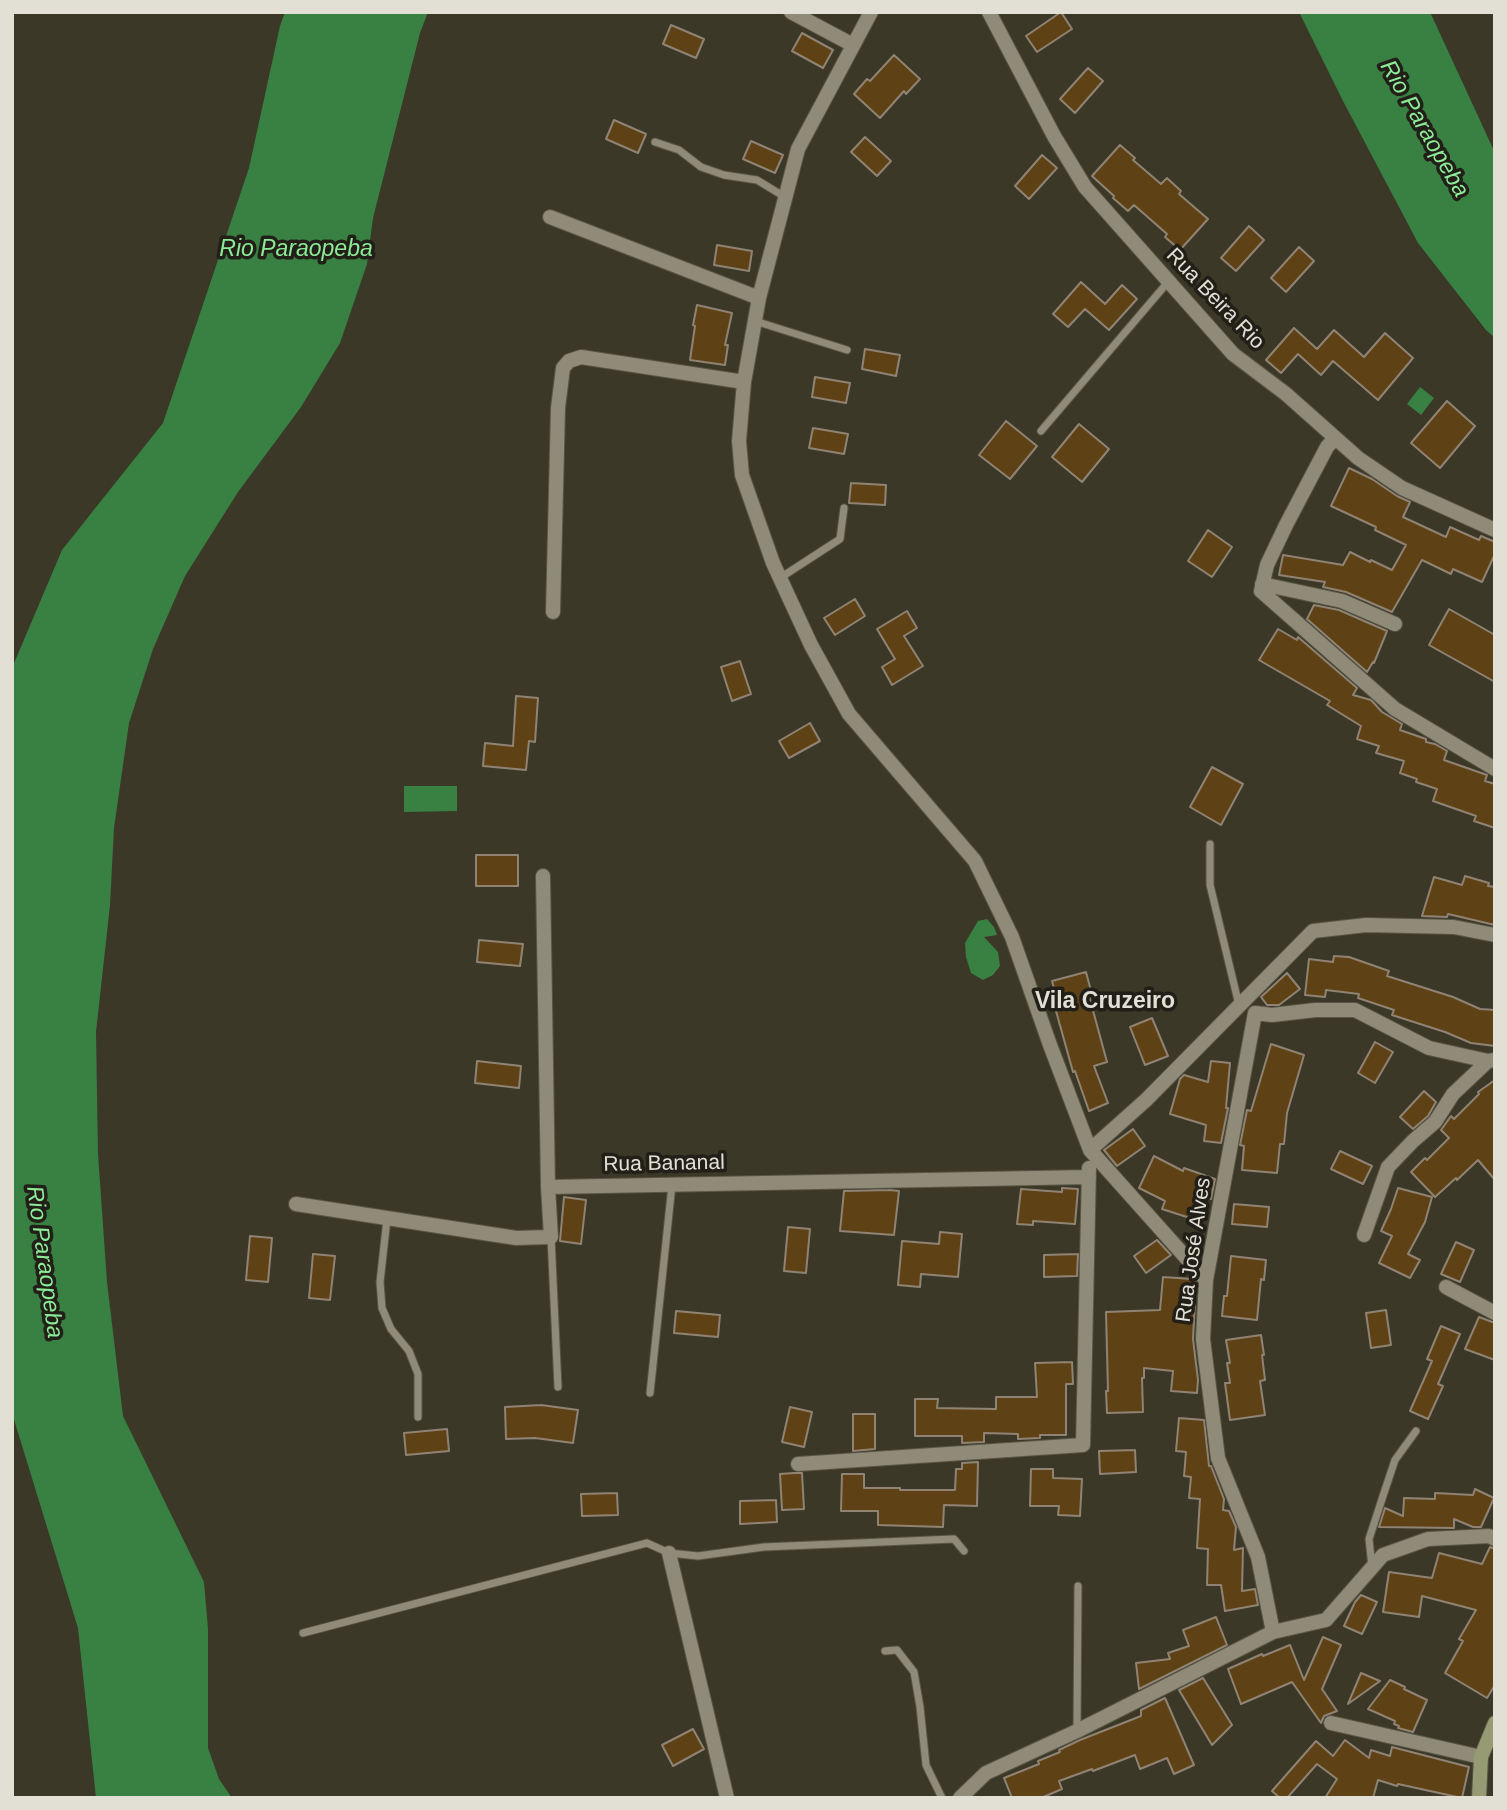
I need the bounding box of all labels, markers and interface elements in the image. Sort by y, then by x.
water label: Rio Paraopeba [1374,56,1474,202]
water label: Rio Paraopeba [219,236,373,264]
street label: Rua Beira Rio [1161,243,1269,355]
district label: Vila Cruzeiro [1035,988,1175,1016]
street label: Rua Bananal [603,1150,725,1178]
street label: Rua José Alves [1171,1176,1217,1324]
water label: Rio Paraopeba [20,1184,68,1340]

